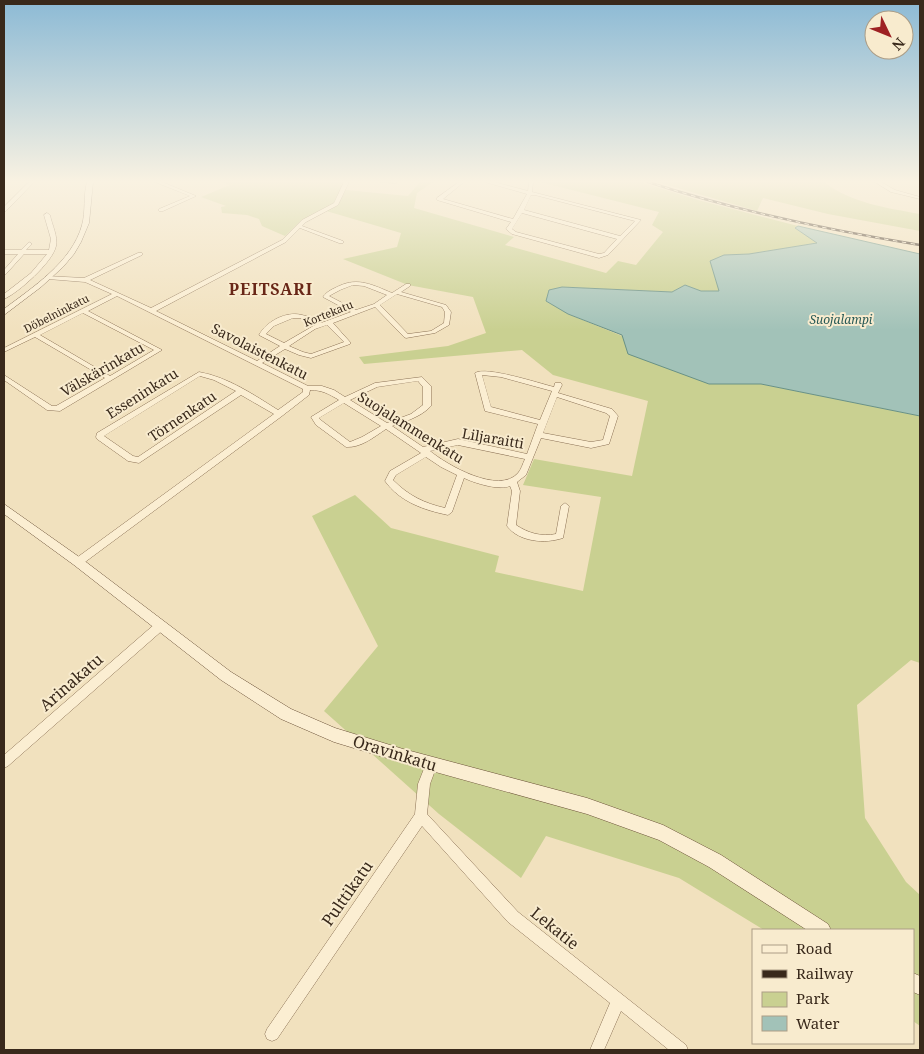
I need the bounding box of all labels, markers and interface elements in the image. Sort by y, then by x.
north arrow [864,10,914,60]
text: N [888,34,910,55]
district label: PEITSARI [229,278,313,300]
street label: Döbelninkatu [21,290,91,336]
street label: Kortekatu [301,296,355,330]
water label: Suojalampi [810,311,873,328]
street label: Savolaistenkatu [208,318,312,384]
street label: Välskärinkatu [57,337,147,401]
street label: Esseninkatu [103,363,182,423]
street label: Törnenkatu [144,386,220,446]
street label: Suojalammenkatu [354,387,468,467]
street label: Liljaraitti [461,423,526,453]
street label: Arinakatu [35,648,107,716]
street label: Oravinkatu [350,730,440,776]
street label: Pulttikatu [316,856,378,930]
street label: Lekatie [526,902,584,954]
legend [752,929,914,1044]
text: Road [796,938,832,958]
text: Railway [796,963,854,983]
text: Park [796,988,830,1008]
text: Water [796,1013,839,1033]

